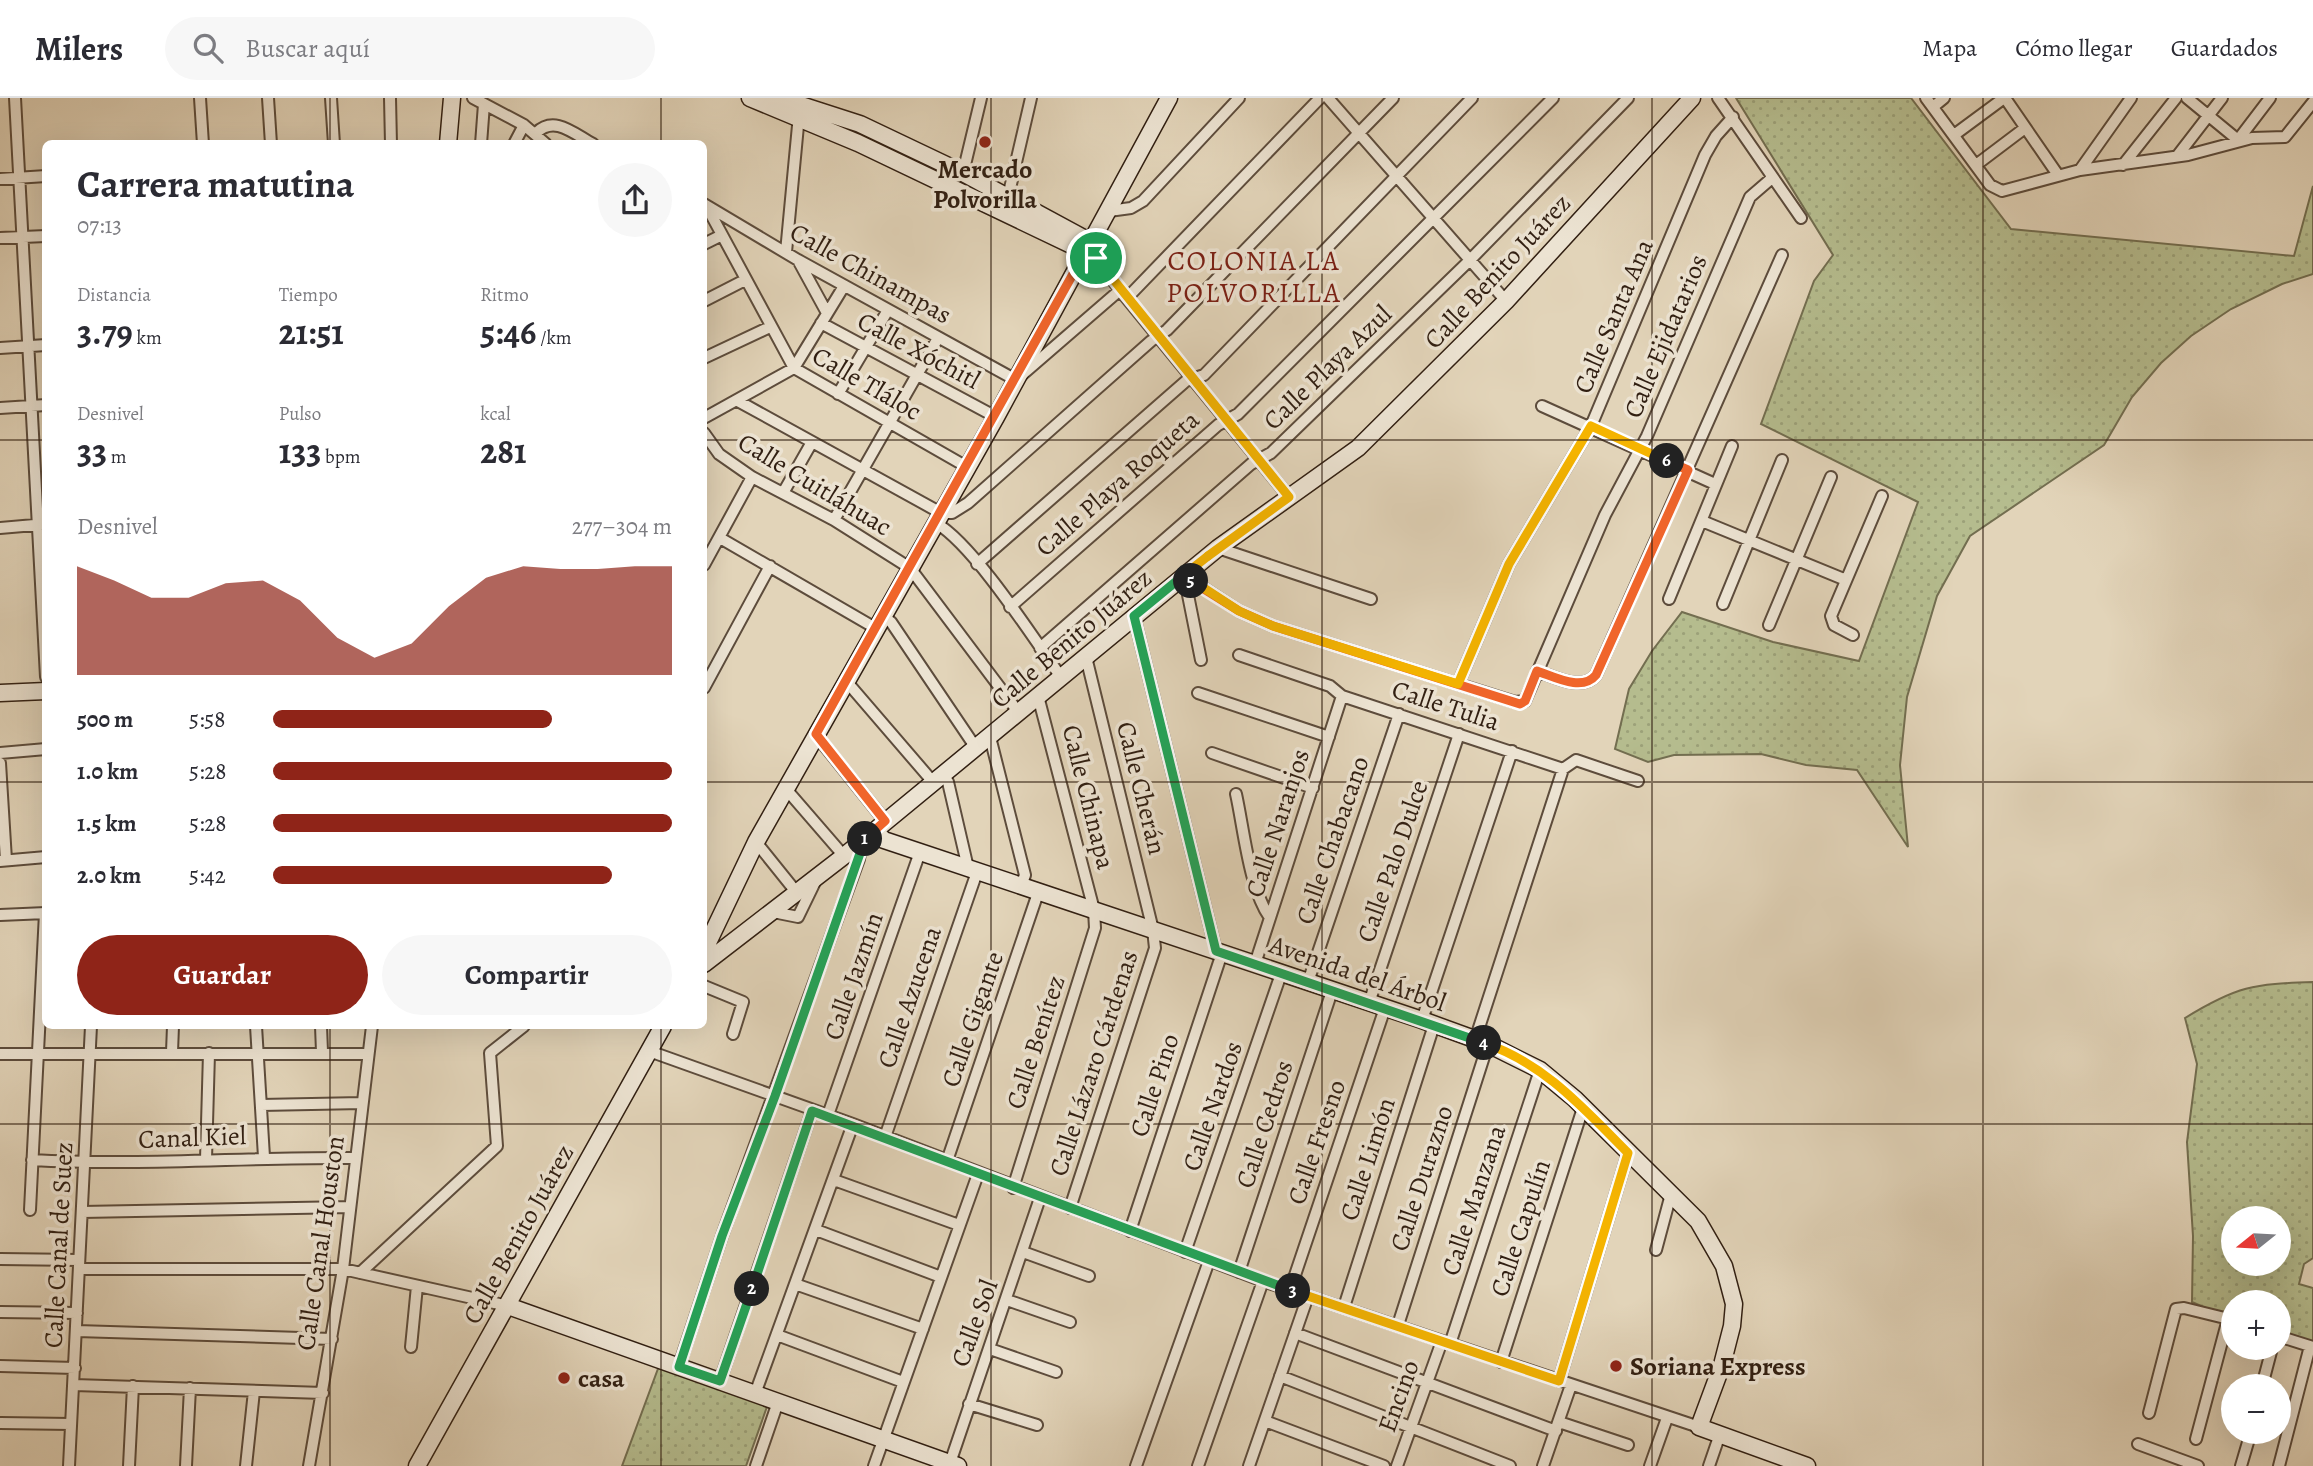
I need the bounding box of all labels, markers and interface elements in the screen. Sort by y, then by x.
search box [165,17,655,80]
text: Milers [35,26,123,71]
icon: search [189,29,227,67]
text: Buscar aquí [245,31,370,66]
text: Mapa [1922,32,1977,64]
text: Cómo llegar [2015,32,2133,64]
text: Guardados [2171,32,2278,64]
marker: Mercado Polvorilla [977,134,993,150]
place label: Mercado Polvorilla [933,152,1037,217]
text: Carrera matutina [77,158,354,210]
button: share [598,163,672,237]
street label: Calle Benito Juárez [1416,186,1578,357]
text: 07:13 [77,210,122,241]
street label: Calle Chinampas [784,215,958,332]
pin [1066,228,1126,288]
street label: Calle Santa Ana [1565,234,1662,399]
icon: arrive [1077,239,1115,277]
district label: COLONIA LA POLVORILLA [1166,242,1342,312]
street label: Calle Ejidatarios [1615,249,1716,423]
text: Distancia [77,282,151,308]
text: Tiempo [279,282,338,308]
text: Ritmo [480,282,529,308]
street label: Calle Playa Azul [1255,297,1399,438]
street label: Calle Xóchitl [851,303,986,397]
text: 3.79 [77,308,133,356]
text: 21:51 [279,308,344,356]
text: 5:46 [480,308,536,356]
text: km [133,325,162,351]
text: /km [536,325,572,351]
street label: Calle Tláloc [806,338,928,429]
text: Desnivel [77,401,144,427]
text: Pulso [279,401,321,427]
text: kcal [480,401,511,427]
street label: Calle Playa Roqueta [1028,402,1207,564]
street label: Calle Cuitláhuac [731,425,898,544]
text: 33 [77,427,107,475]
text: 133 [279,427,321,475]
text: 281 [480,427,527,475]
text: m [107,444,127,470]
text: bpm [321,444,361,470]
pin: 6 [1650,444,1684,478]
text: 6 [1662,447,1671,473]
text: Desnivel [77,511,158,542]
text: 277–304 m [572,511,672,542]
street label: Calle Benito Juárez [983,561,1159,716]
pin: 5 [1174,564,1208,598]
text: 5 [1186,567,1195,593]
street label: Calle Tulia [1388,672,1504,739]
text: 500 m [77,704,133,735]
text: 5:58 [189,704,225,735]
street label: Calle Cherán [1108,718,1175,858]
street label: Calle Chinapa [1054,721,1123,873]
street label: Calle Naranjos [1237,744,1318,902]
street label: Calle Chabacano [1287,751,1378,929]
text: 1.0 km [77,756,138,787]
text: 5:28 [189,756,226,787]
street label: Calle Palo Dulce [1348,775,1437,947]
text: 1.5 km [77,808,137,839]
text: 5:28 [189,808,226,839]
pin: 1 [848,822,882,856]
text: 1 [861,825,868,851]
text: 2.0 km [77,860,141,891]
text: 5:42 [189,860,226,891]
street label: Calle Jazmín [815,908,892,1045]
street label: Calle Azucena [869,922,950,1073]
street label: Avenida del Árbol [1264,927,1451,1020]
button: Guardar [77,935,368,1015]
button: Compartir [382,935,672,1015]
street label: Calle Lázaro Cárdenas [1040,946,1147,1181]
street label: Calle Gigante [933,947,1012,1092]
street label: Calle Benítez [997,971,1074,1113]
pin: 4 [1466,1026,1502,1060]
street label: Calle Pino [1121,1029,1188,1141]
text: 4 [1479,1029,1488,1055]
street label: Calle Nardos [1174,1037,1251,1176]
street label: Calle Cedros [1227,1056,1302,1192]
street label: Calle Fresno [1279,1075,1354,1209]
street label: Calle Limón [1331,1093,1404,1225]
street label: Calle Durazno [1381,1101,1461,1255]
street label: Canal Kiel [137,1118,247,1157]
street label: Calle Manzana [1433,1120,1514,1280]
street label: Calle Canal Houston [288,1133,353,1353]
street label: Calle Benito Juárez [455,1138,582,1330]
street label: Calle Canal de Suez [36,1141,81,1349]
street label: Calle Capulín [1482,1155,1559,1301]
north arrow [2221,1206,2291,1276]
map controls [2221,1206,2291,1444]
pin: 2 [734,1272,770,1306]
pin: 3 [1276,1274,1310,1308]
text: 2 [747,1275,756,1301]
street label: Calle Sol [943,1275,1006,1372]
text: 3 [1288,1277,1297,1303]
button: + [2221,1290,2291,1360]
place label: Soriana Express [1630,1349,1806,1384]
street label: Encino [1369,1355,1428,1437]
marker: Soriana Express [1608,1358,1624,1374]
place label: casa [578,1361,625,1396]
marker: casa [556,1370,572,1386]
button: − [2221,1374,2291,1444]

